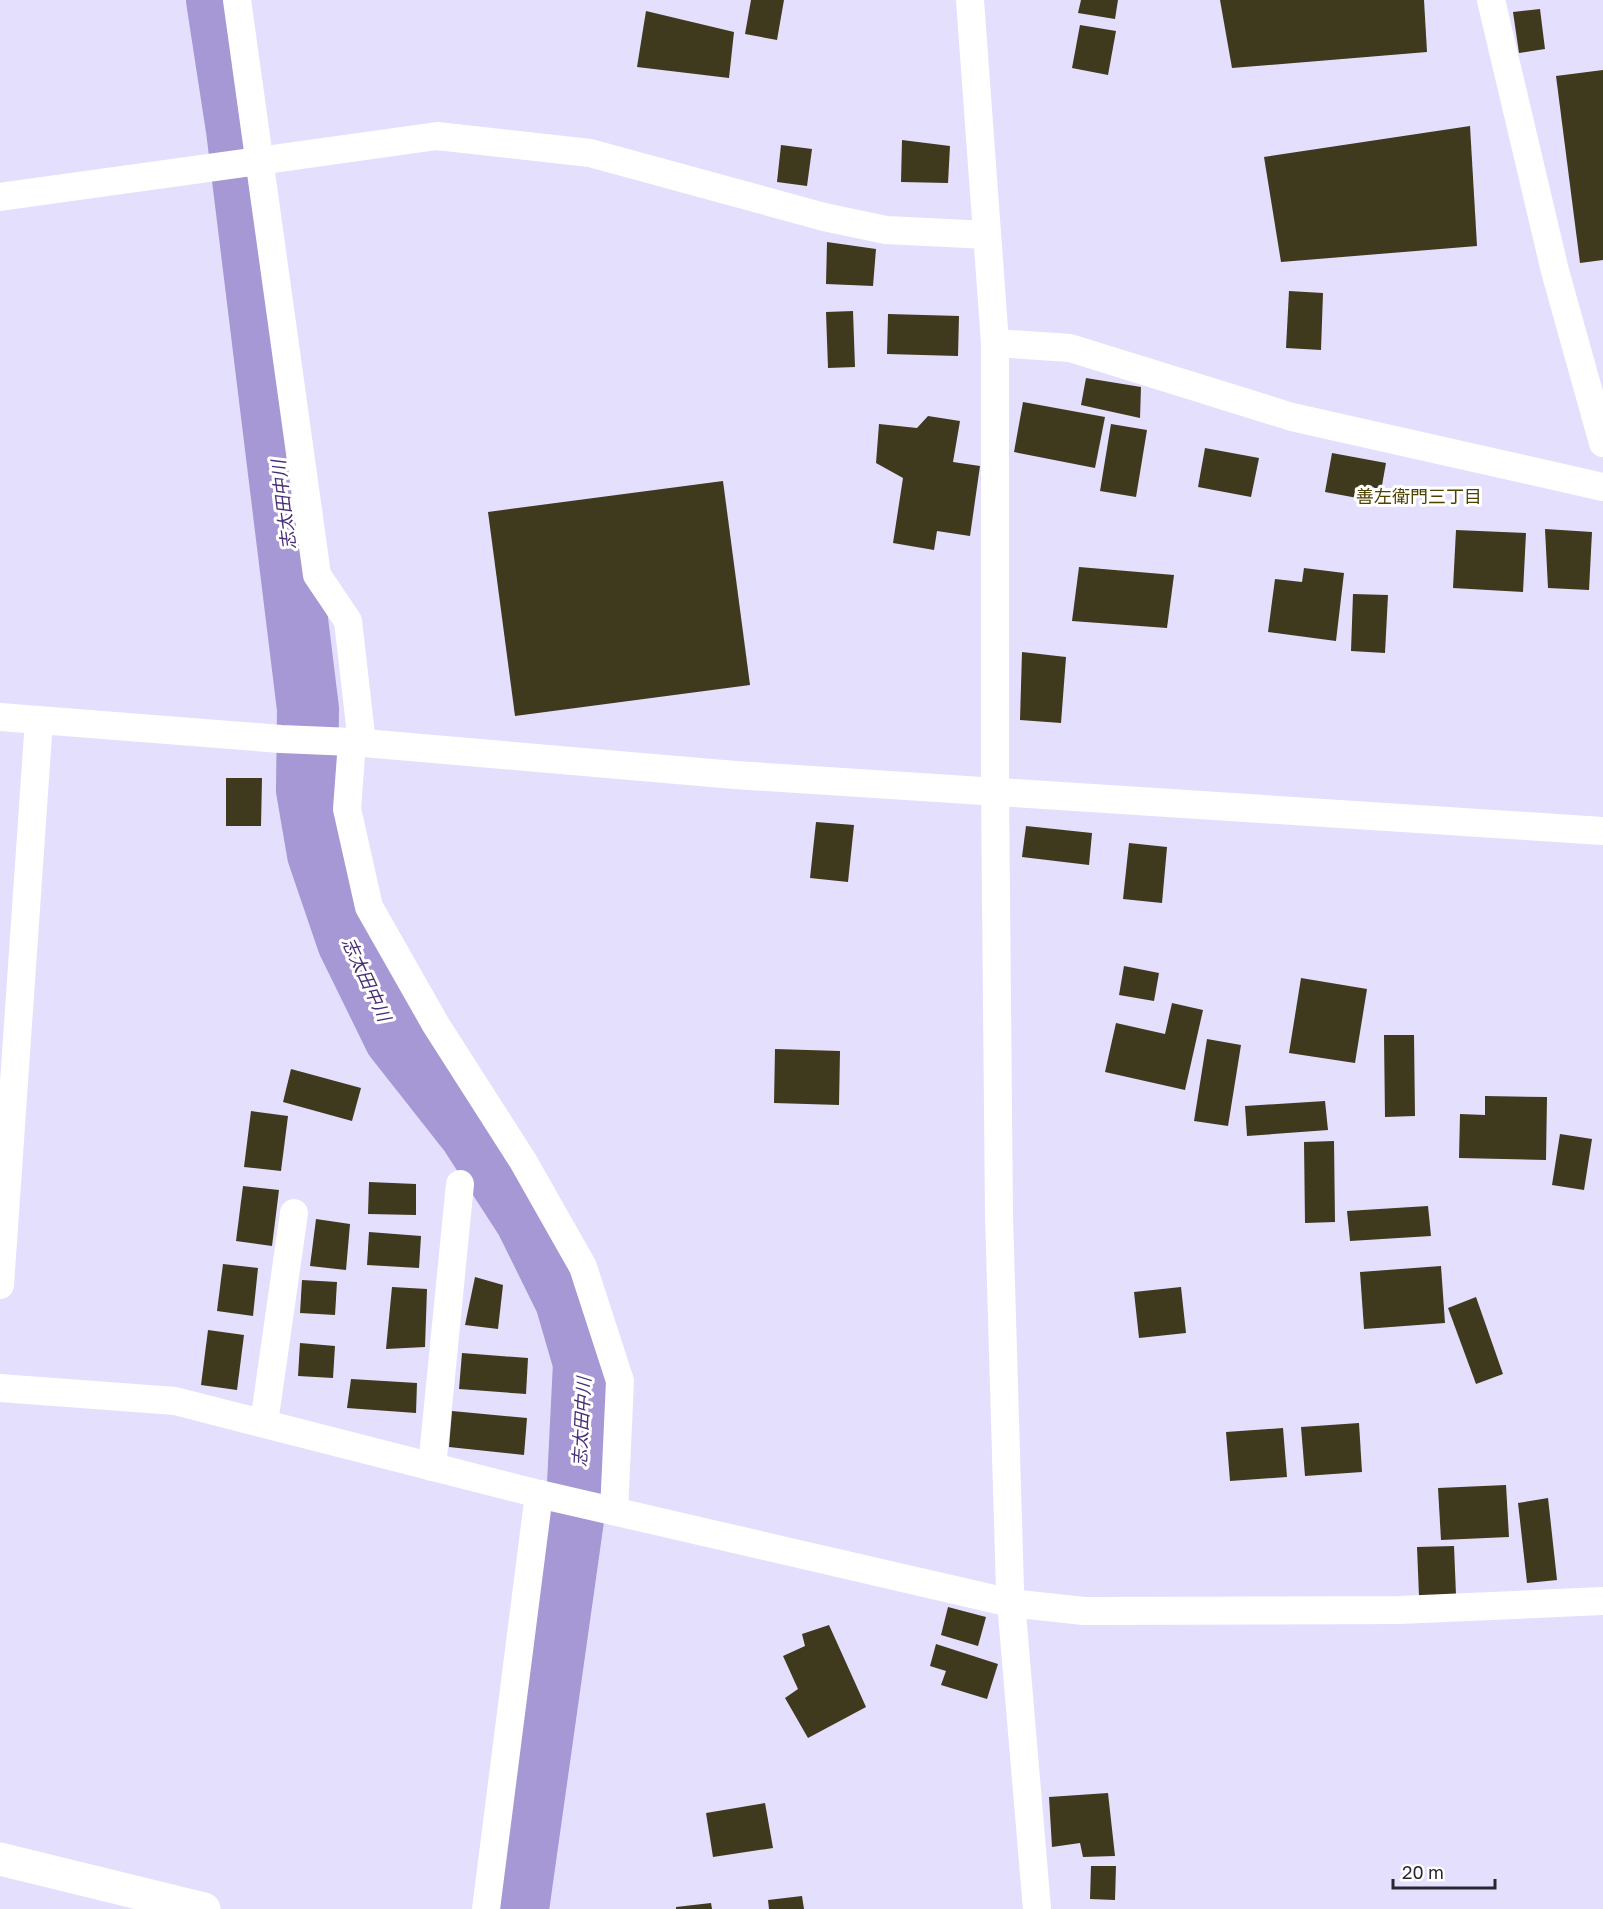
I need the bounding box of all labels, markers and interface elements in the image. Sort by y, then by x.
water label: 志太田中川 [266,457,299,551]
district label: 善左衛門三丁目 [1356,485,1482,507]
water label: 志太田中川 [338,934,397,1026]
water label: 志太田中川 [568,1374,594,1468]
scale bar [1393,1852,1495,1890]
text: 20 m [1402,1861,1444,1883]

